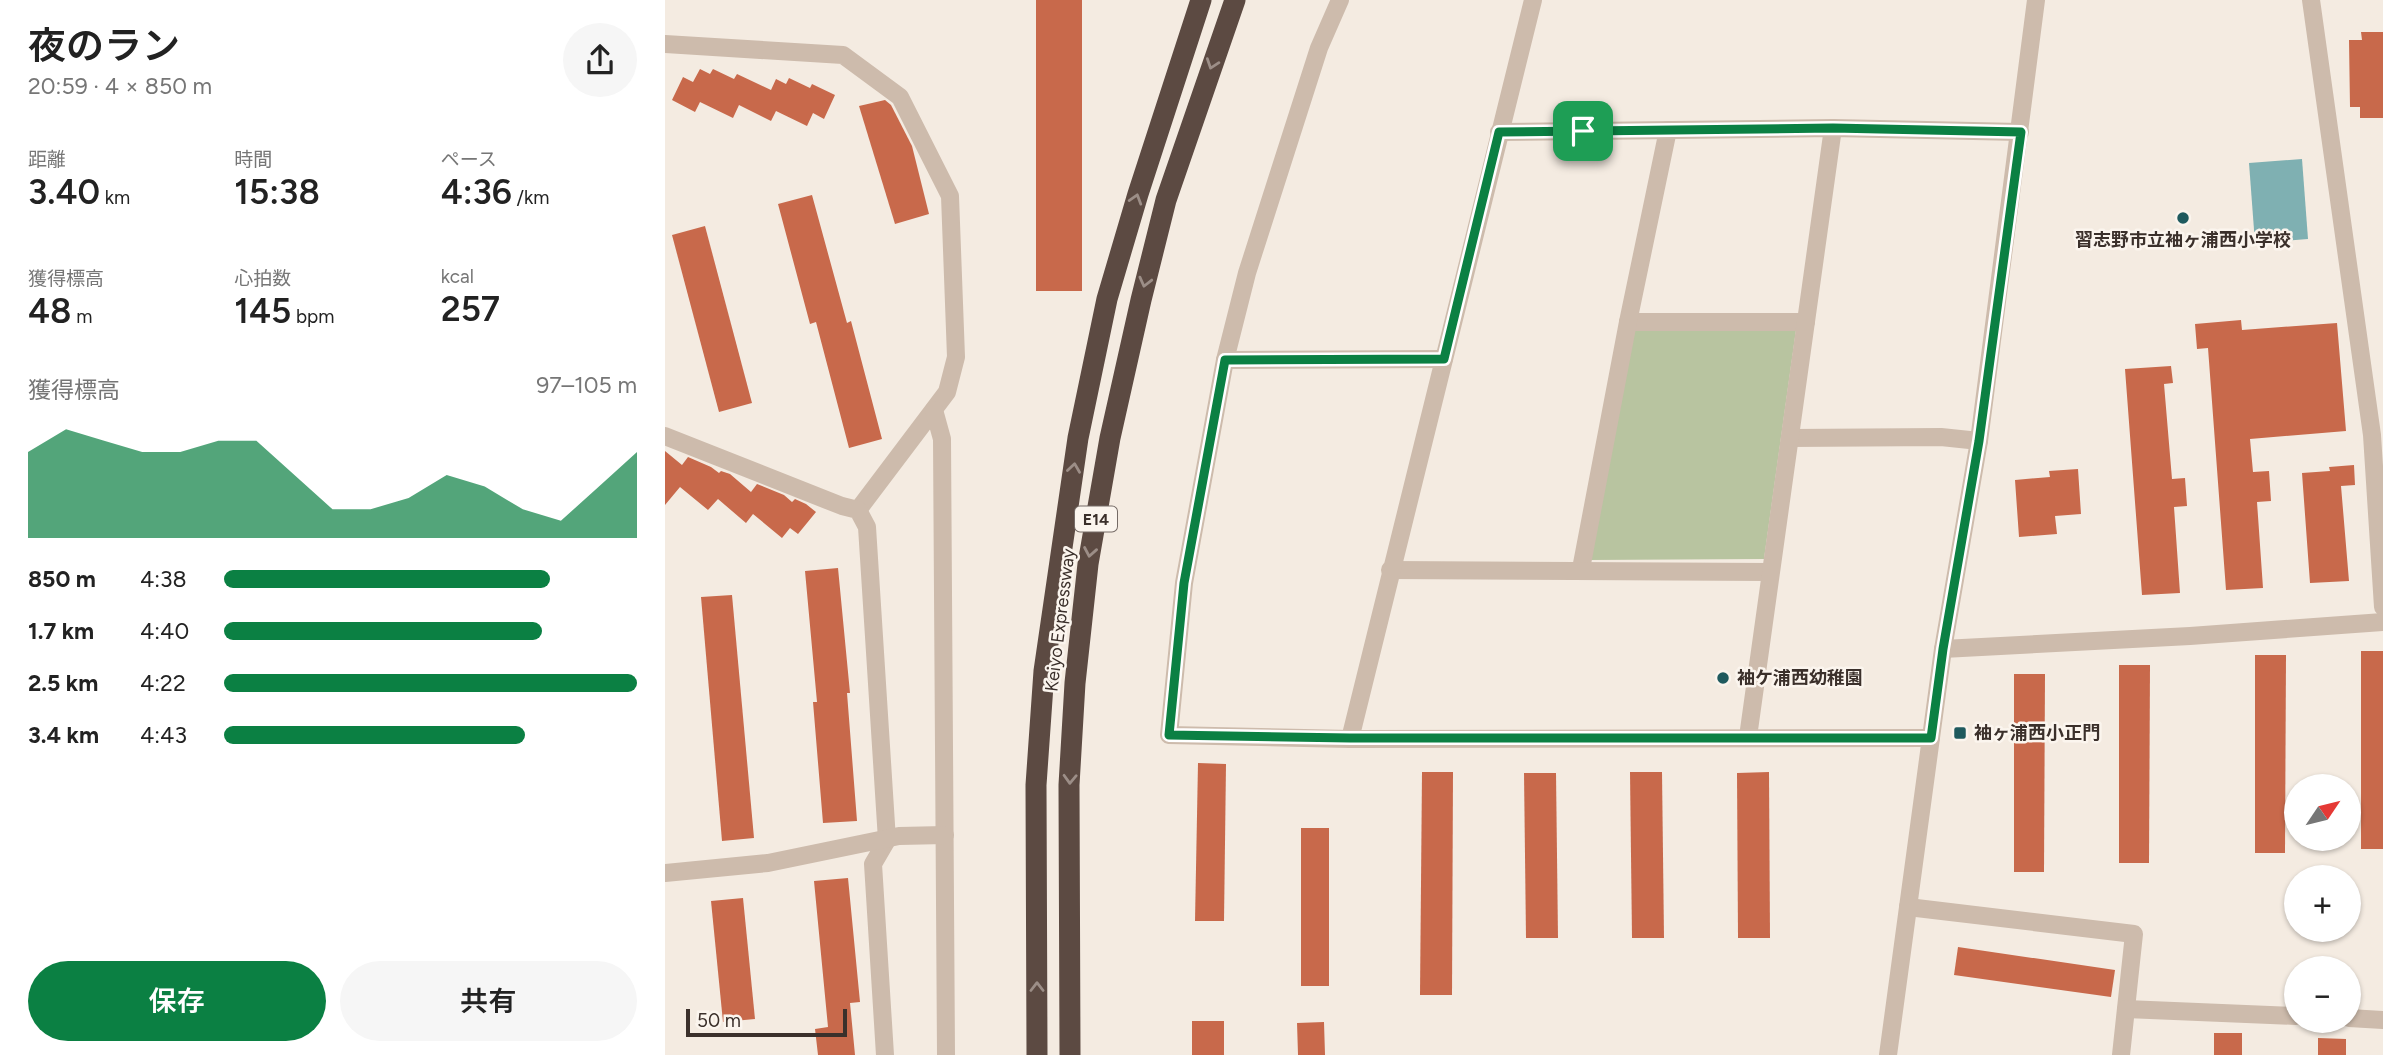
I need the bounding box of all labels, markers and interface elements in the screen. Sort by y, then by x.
text: 夜のラン [28,23,180,69]
button: share [563,23,637,97]
one-way arrow [1207,58,1221,70]
text: 20:59 · 4 × 850 m [28,72,212,100]
pin [1553,101,1613,161]
icon: arrive [1564,112,1602,150]
text: 距離 [28,148,66,171]
text: 時間 [234,148,272,171]
text: ペース [441,148,497,171]
text: 3.40 [28,171,100,213]
text: 15:38 [234,171,320,213]
text: 4:36 [441,171,512,213]
text: km [100,186,130,209]
text: /km [512,186,549,209]
one-way arrow [1128,193,1143,205]
marker: 習志野市立袖ヶ浦西小学校 [2175,210,2191,226]
place label: 習志野市立袖ヶ浦西小学校 [2075,229,2291,251]
text: kcal [441,265,474,288]
text: 獲得標高 [28,267,104,290]
text: 心拍数 [234,267,291,290]
one-way arrow [1139,275,1153,287]
text: 257 [441,288,500,330]
text: 48 [28,290,71,332]
text: 145 [234,290,291,332]
text: m [71,305,92,328]
text: bpm [291,305,334,328]
text: 97–105 m [536,371,637,399]
text: 獲得標高 [28,376,120,404]
one-way arrow [1066,462,1081,474]
road number: E14 [1075,506,1117,532]
one-way arrow [1084,546,1099,558]
street label: Keiyo Expressway [1040,547,1080,693]
text: 850 m [28,565,96,593]
text: 4:38 [140,565,187,593]
text: 1.7 km [28,617,94,645]
text: 4:40 [140,617,189,645]
place label: 袖ケ浦西幼稚園 [1737,667,1863,689]
text: 2.5 km [28,669,98,697]
text: 4:22 [140,669,186,697]
marker: 袖ケ浦西幼稚園 [1715,670,1731,686]
text: 3.4 km [28,721,99,749]
text: 4:43 [140,721,187,749]
place label: 袖ヶ浦西小正門 [1974,722,2100,744]
marker: 袖ヶ浦西小正門 [1952,725,1968,741]
one-way arrow [1062,774,1077,785]
north arrow [2284,774,2361,850]
map controls [2284,774,2361,1033]
button: + [2284,865,2361,942]
button: − [2284,956,2361,1033]
button: 保存 [28,961,326,1041]
button: 共有 [340,961,637,1041]
one-way arrow [1029,981,1045,992]
scale bar [686,1006,847,1038]
text: 50 m [697,1009,741,1032]

